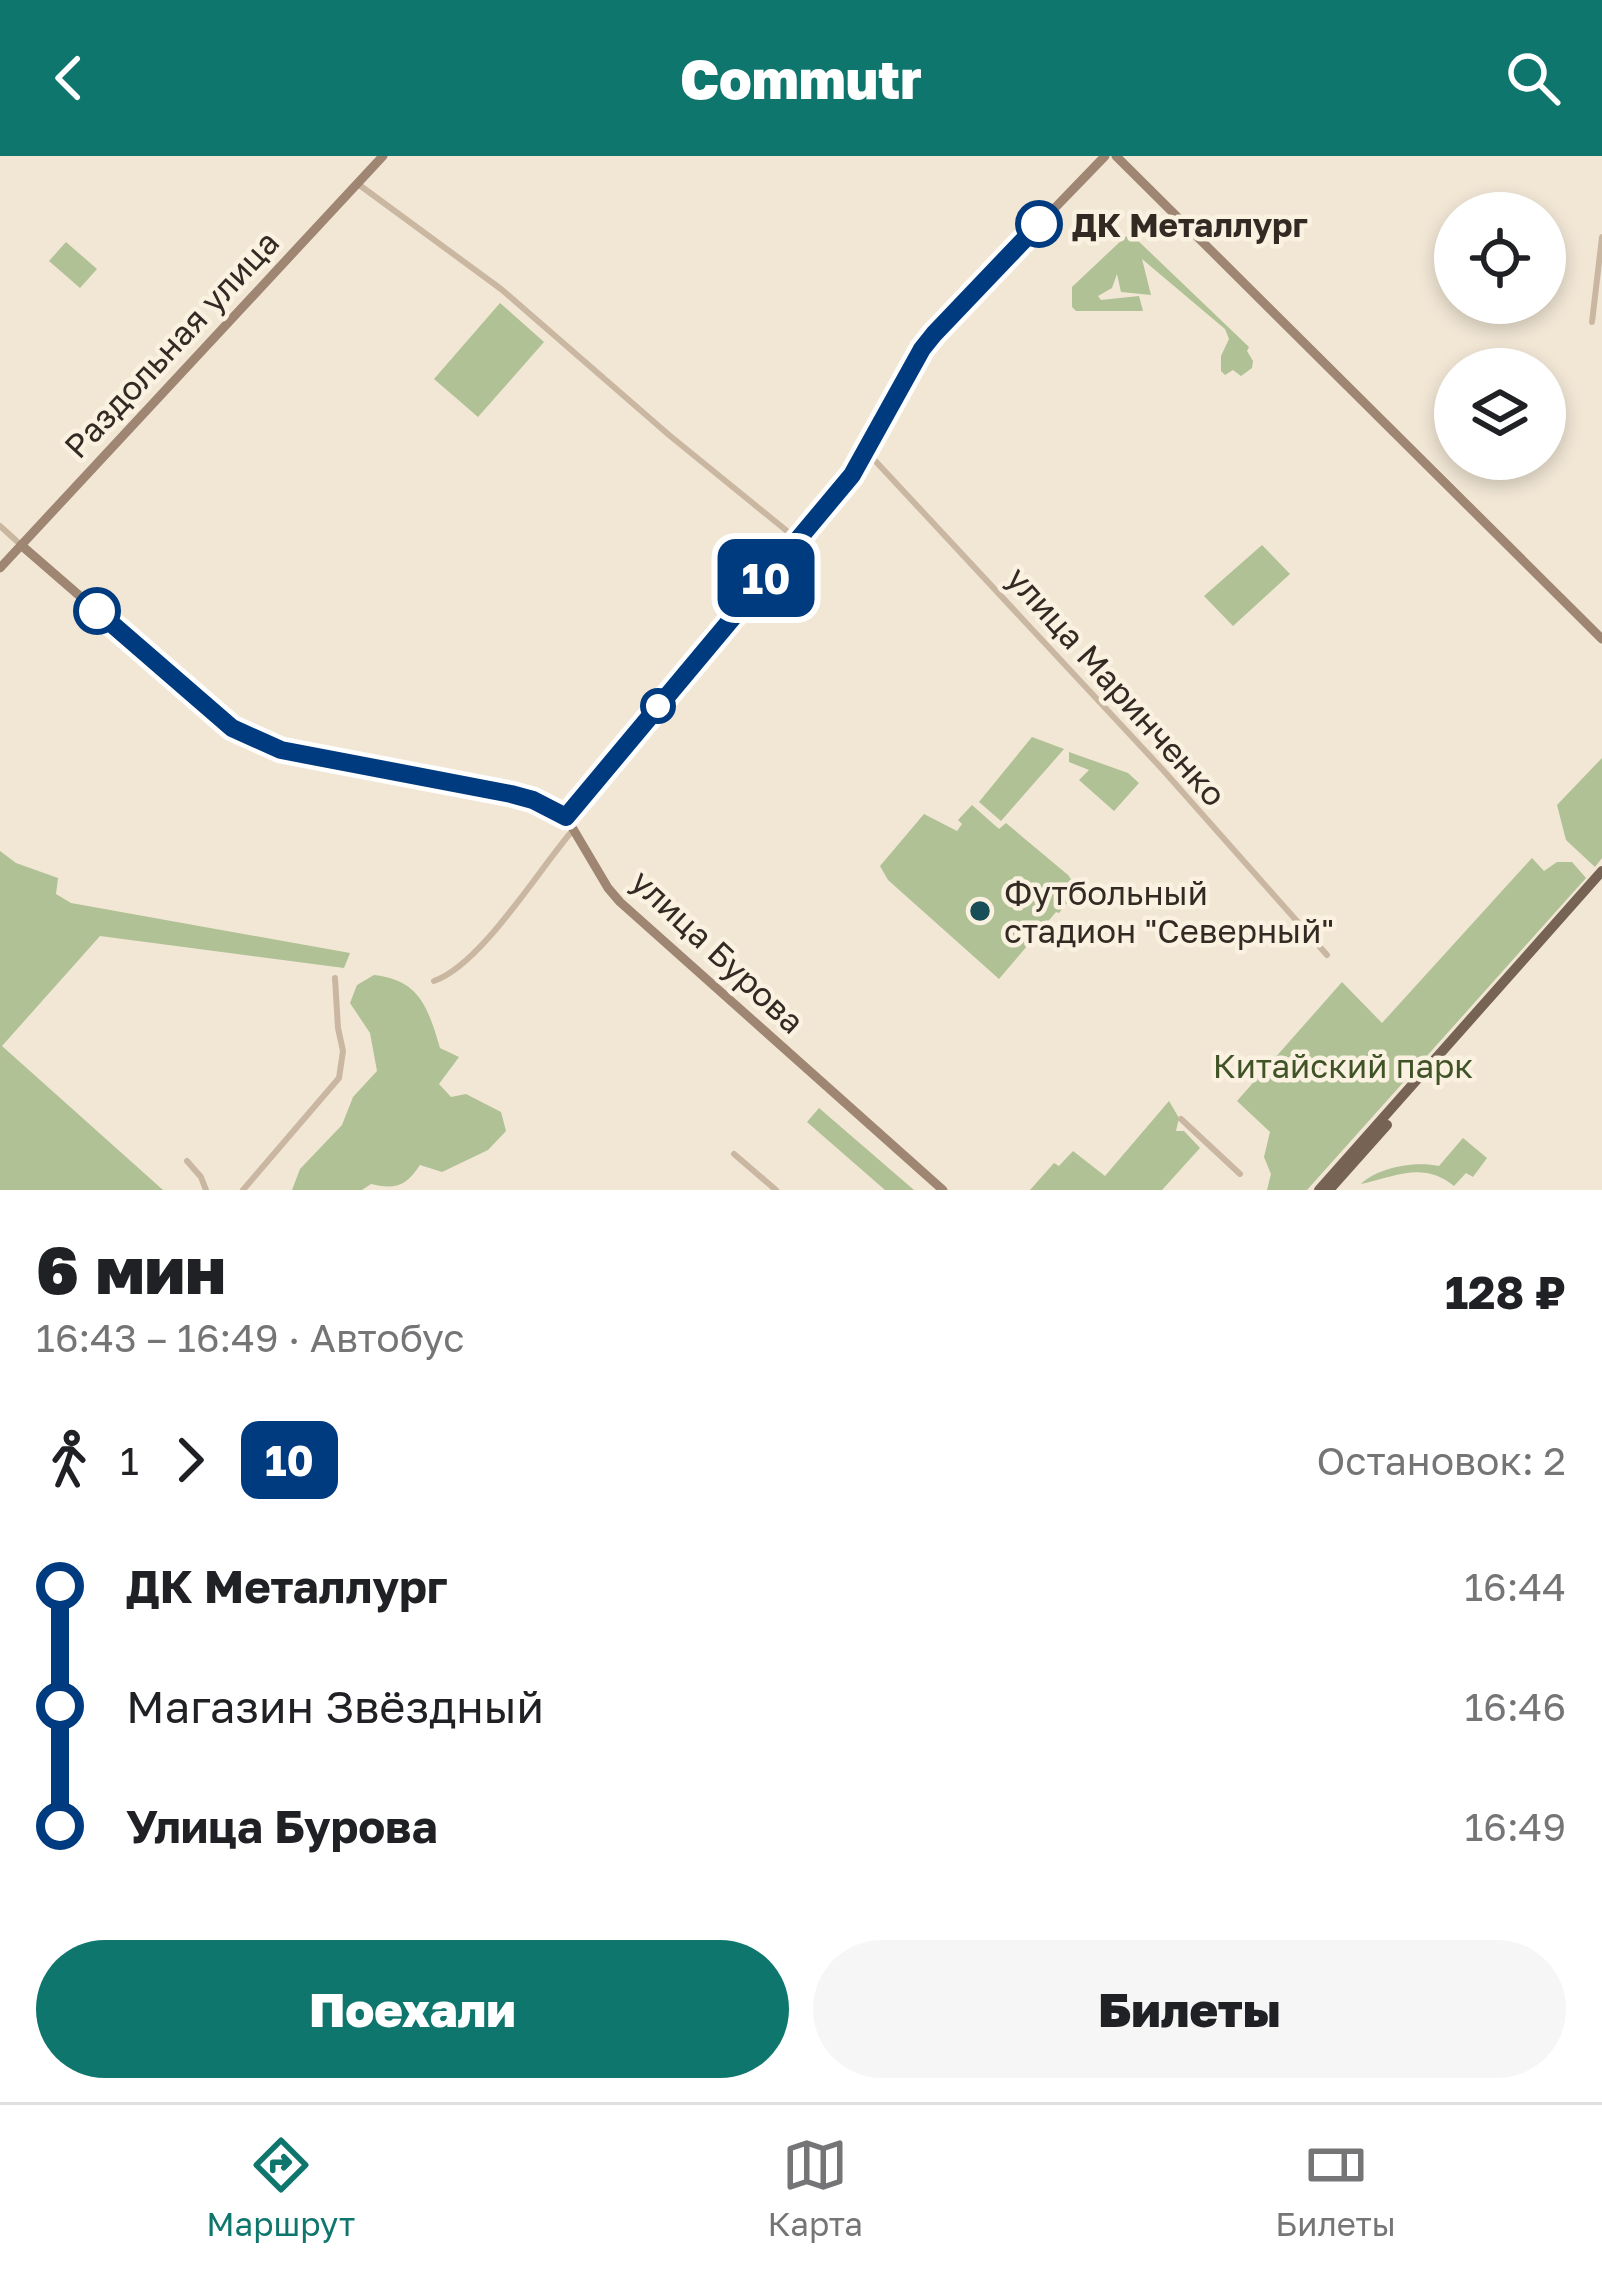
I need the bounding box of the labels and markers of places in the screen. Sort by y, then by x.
marker: ДК Металлург [1017,202,1061,246]
place label: ДК Металлург [1072,205,1308,244]
unlabelled marker [75,589,119,633]
unlabelled marker [642,690,674,722]
place label: Футбольный стадион "Северный" [1004,873,1334,950]
marker: Футбольный стадион "Северный" [967,898,993,924]

